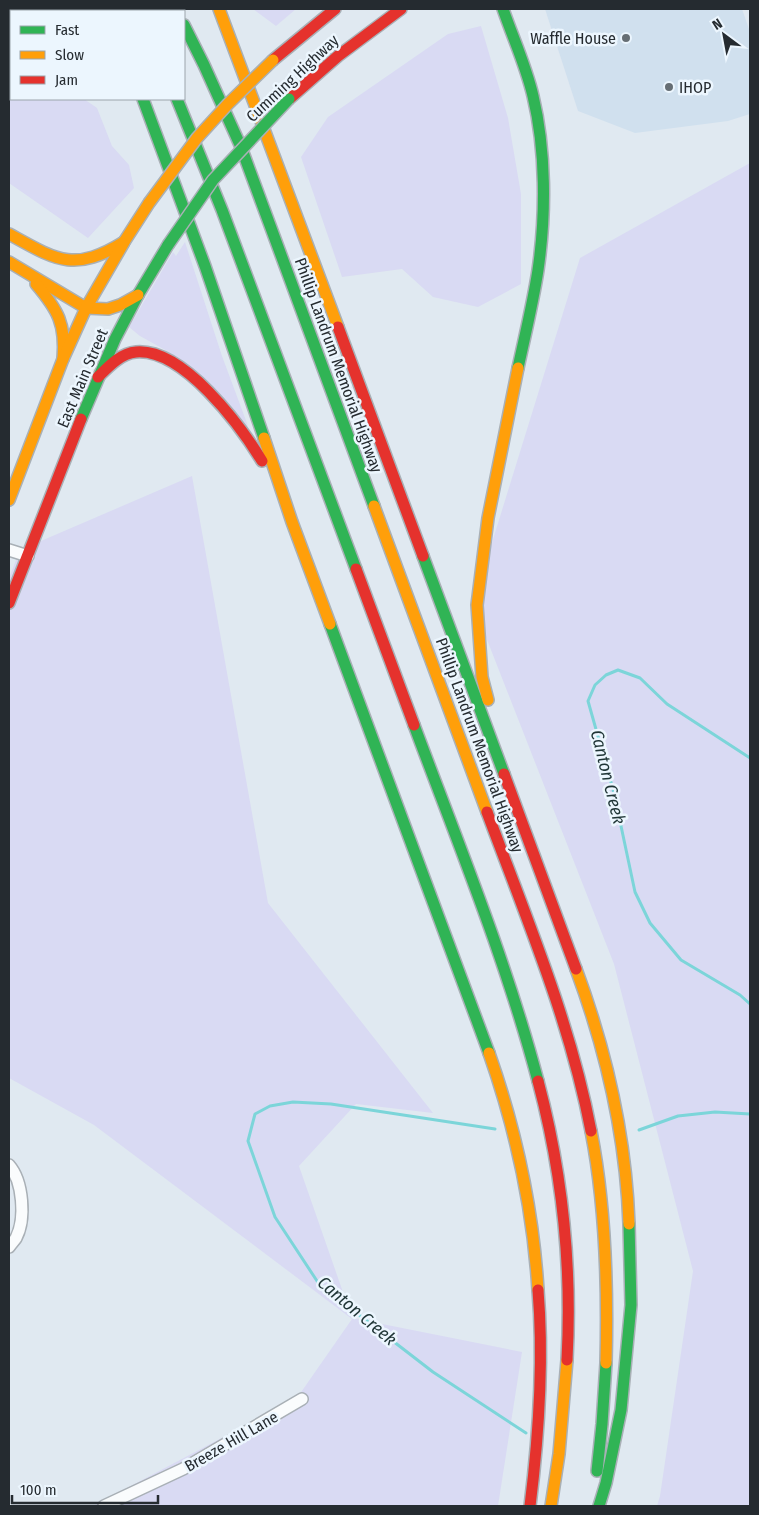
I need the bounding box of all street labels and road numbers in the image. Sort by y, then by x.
street label: Cumming Highway [242,30,343,126]
street label: Phillip Landrum Memorial Highway [291,255,387,476]
street label: East Main Street [53,325,112,431]
street label: Phillip Landrum Memorial Highway [432,635,528,856]
street label: Breeze Hill Lane [181,1407,281,1476]

